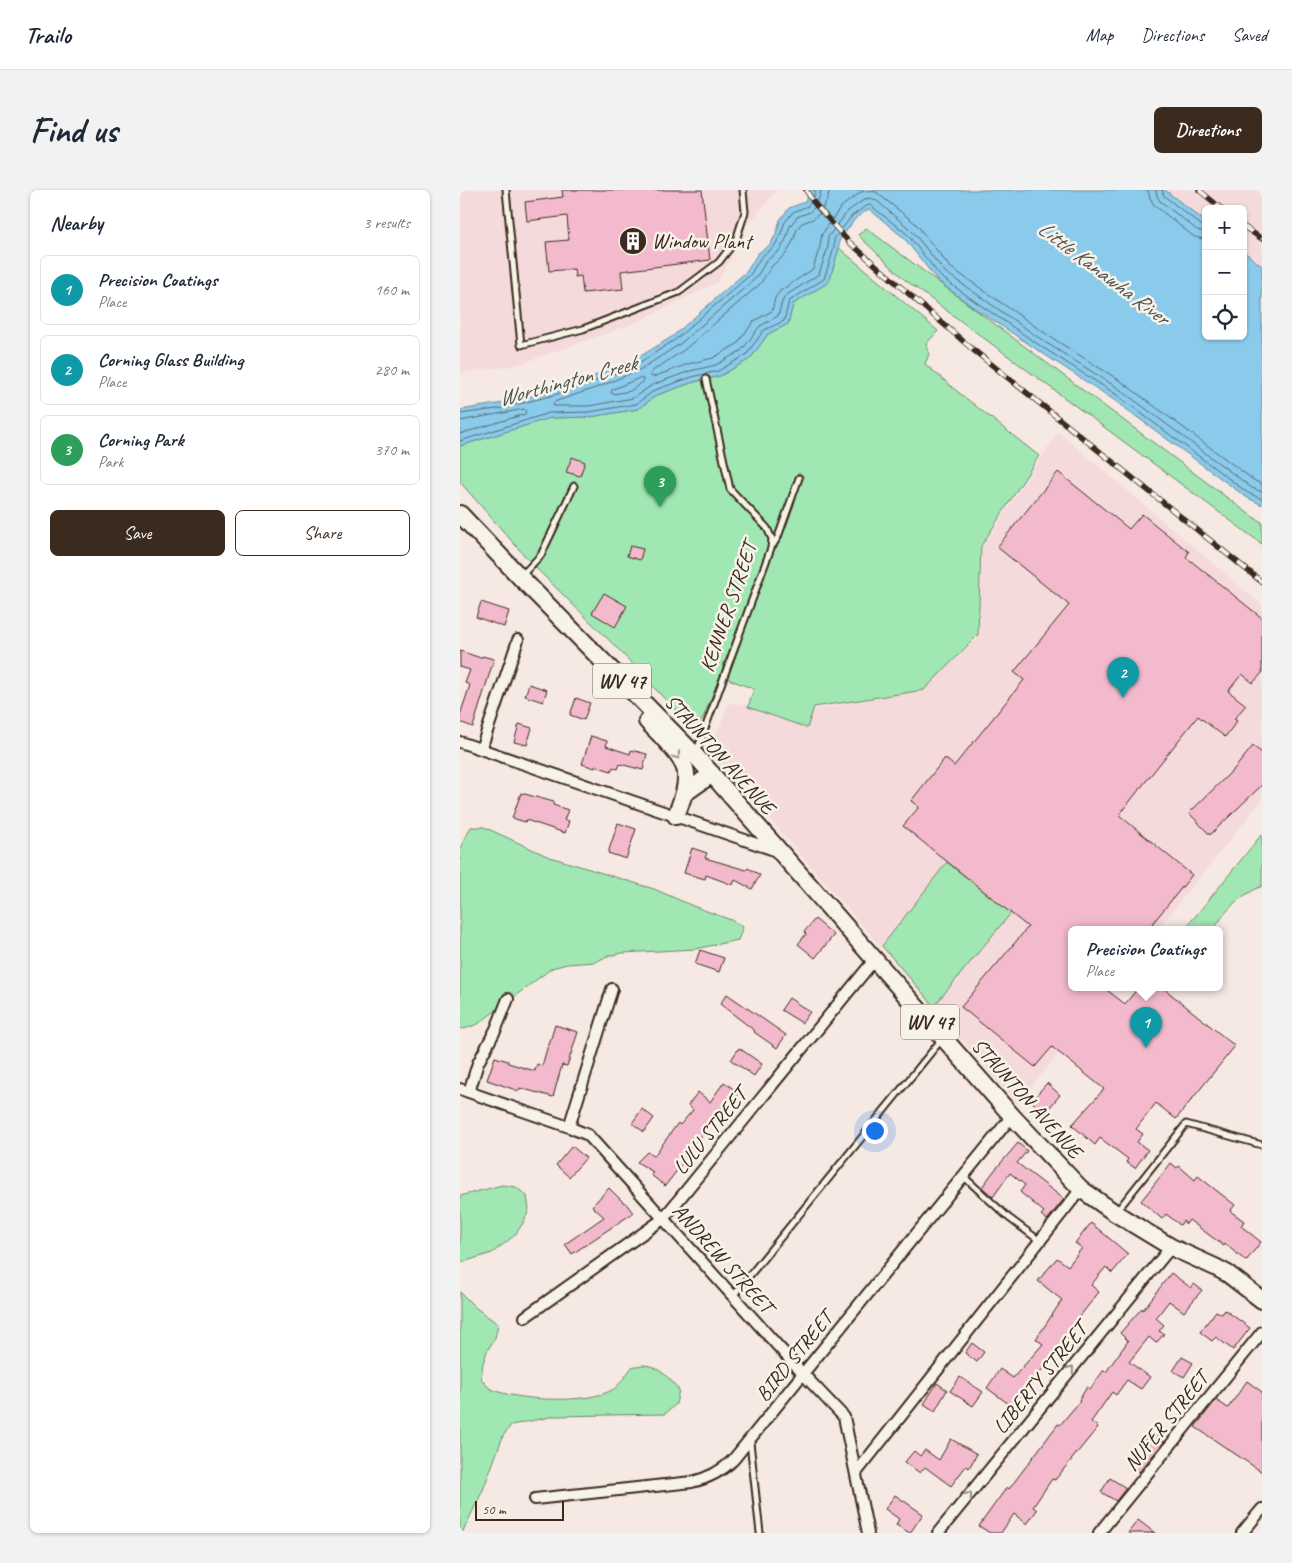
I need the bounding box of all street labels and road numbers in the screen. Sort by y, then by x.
street label: KENNER STREET [694,534,764,675]
road number: WV 47 [593,664,651,698]
street label: STAUNTON AVENUE [659,689,783,822]
road number: WV 47 [901,1004,959,1040]
street label: STAUNTON AVENUE [966,1033,1090,1166]
street label: LULU STREET [667,1078,756,1179]
street label: ANDREW STREET [667,1198,783,1322]
street label: BIRD STREET [750,1302,841,1406]
street label: LIBERTY STREET [987,1313,1096,1439]
street label: NUFER STREET [1118,1363,1217,1476]

